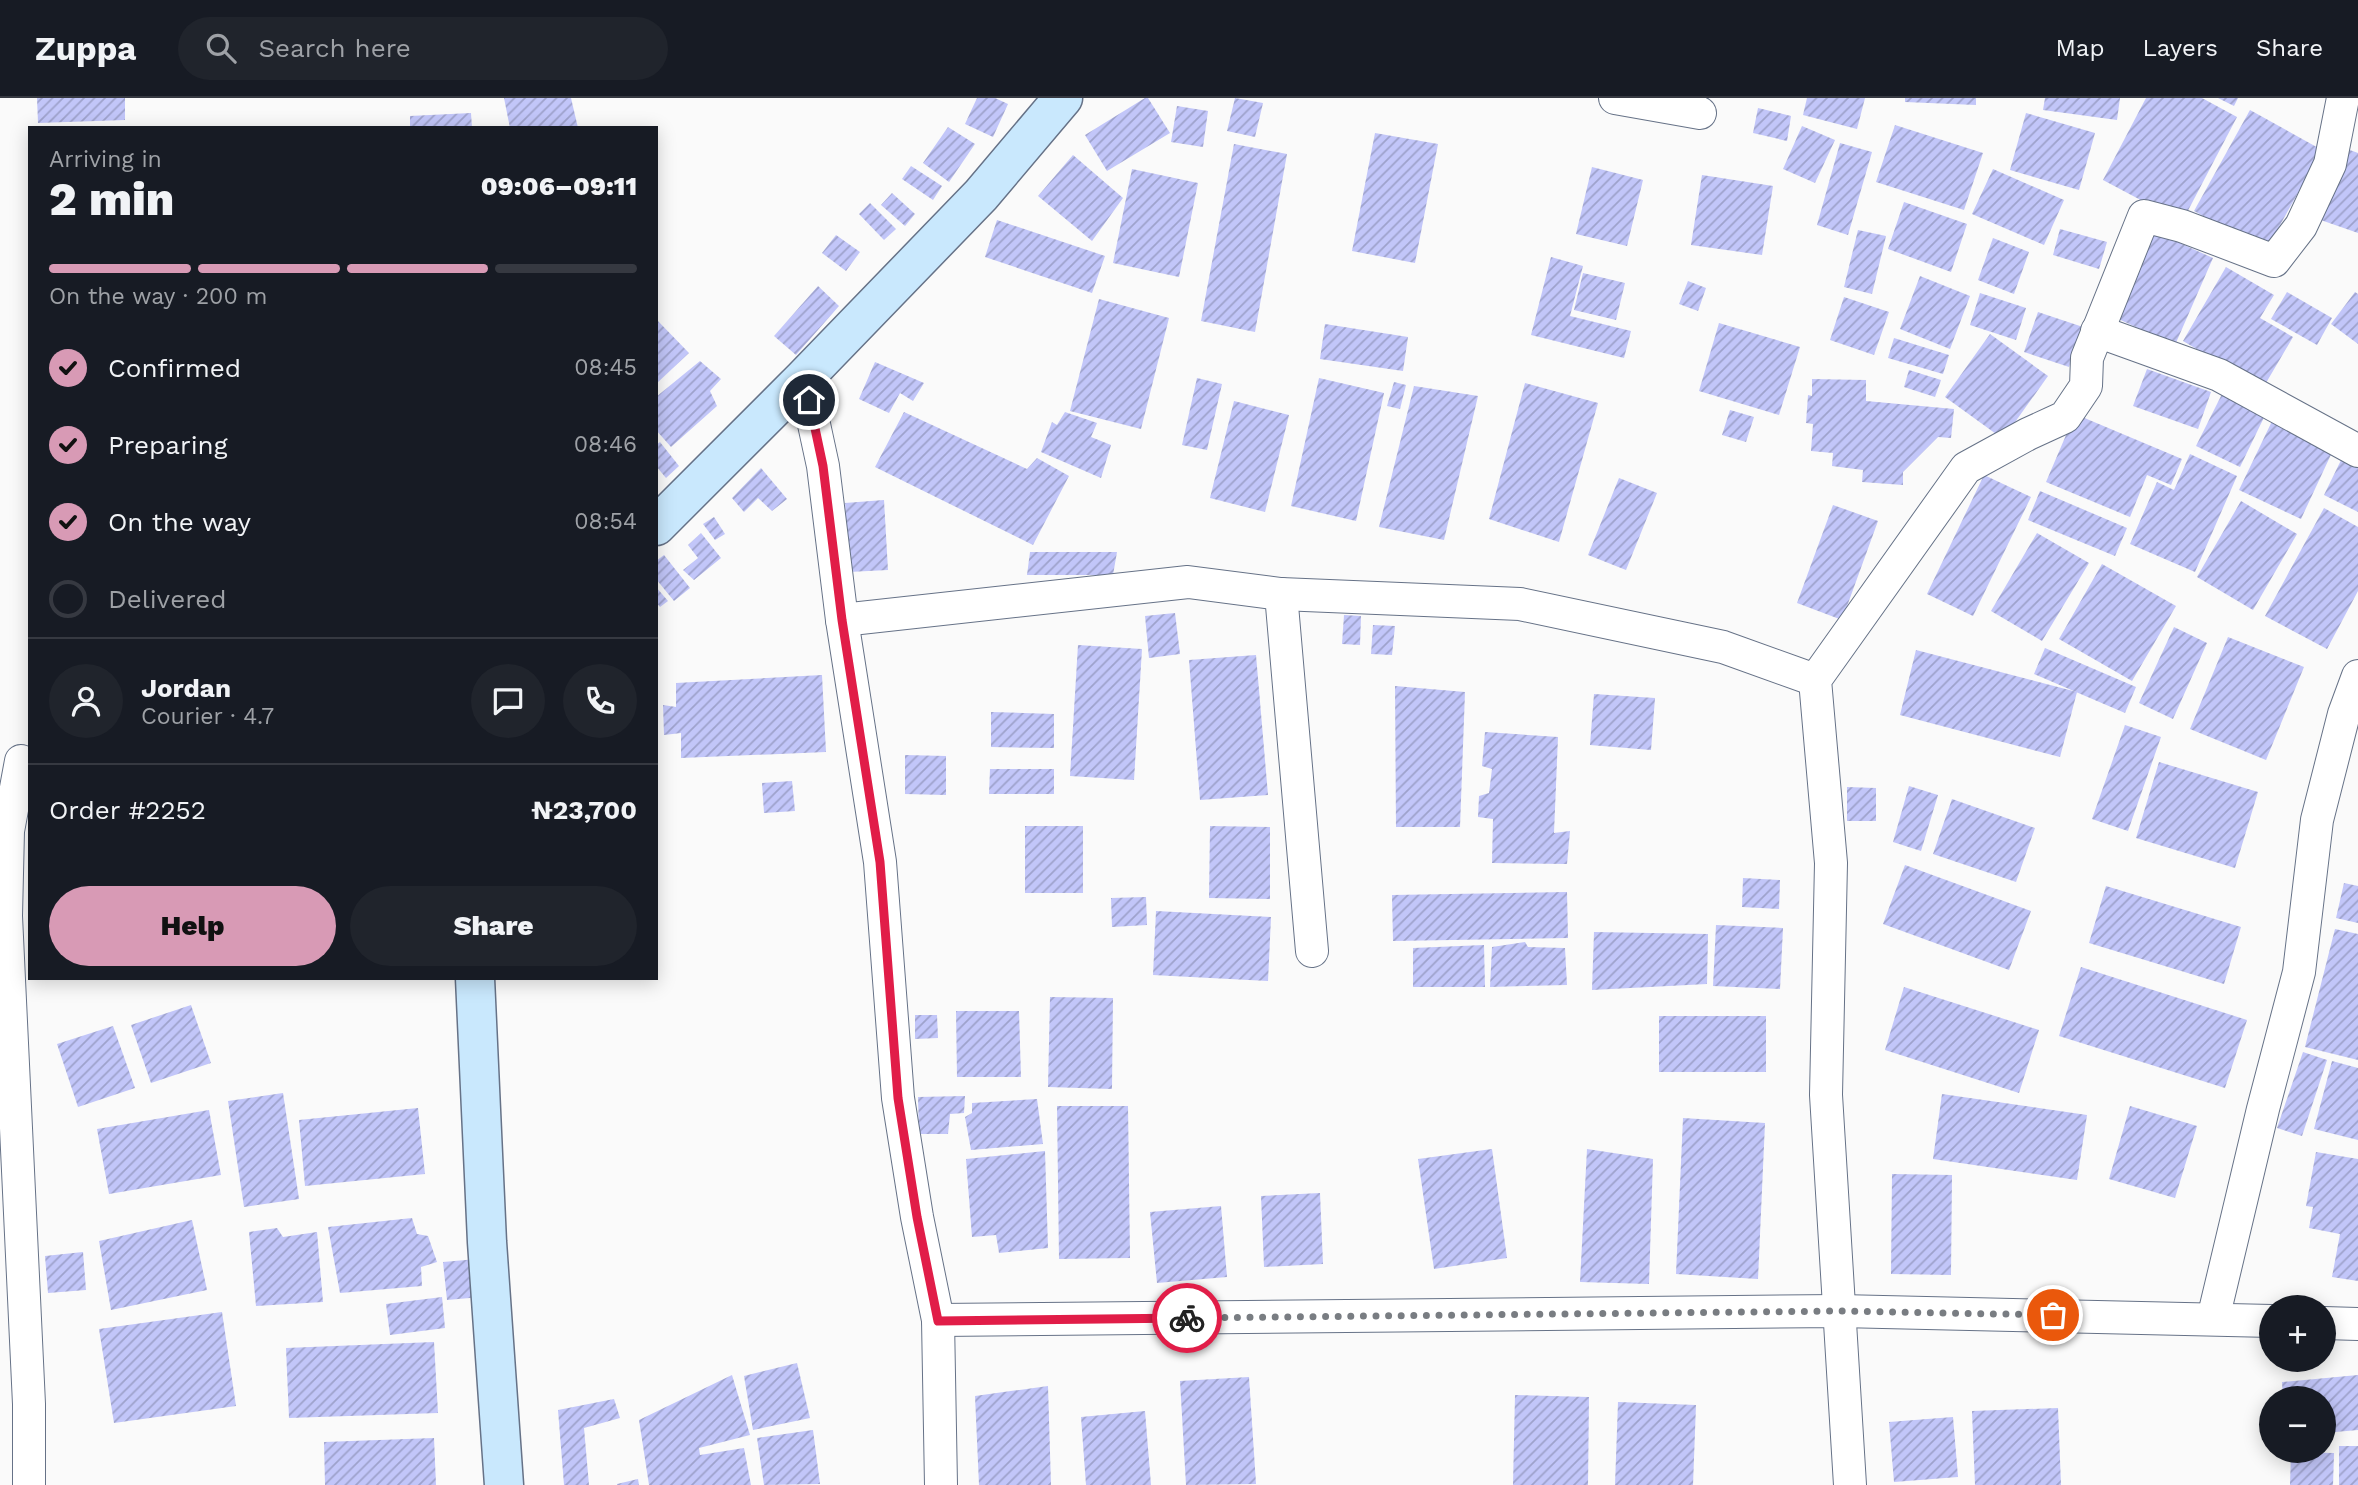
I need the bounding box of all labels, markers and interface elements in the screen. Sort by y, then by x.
search box [178,17,668,80]
text: Zuppa [35,29,136,68]
icon: search [202,29,240,67]
text: Search here [258,33,411,63]
text: Map [2056,34,2104,62]
text: Layers [2142,34,2218,62]
text: Share [2256,34,2323,62]
text: Arriving in [49,146,162,173]
text: 09:06–09:11 [481,171,637,201]
text: 2 min [49,172,174,226]
text: On the way · 200 m [49,283,267,310]
icon: check [49,349,87,387]
text: Confirmed [108,353,241,383]
text: 08:45 [574,354,637,381]
pin [779,370,839,430]
icon: home [790,381,828,419]
icon: check [49,426,87,464]
text: Preparing [108,430,228,460]
text: 08:46 [574,431,637,458]
icon: check [49,503,87,541]
text: On the way [108,507,251,537]
text: 08:54 [574,508,637,535]
text: Delivered [108,584,227,614]
button: person [49,664,123,738]
button: chat [471,664,545,738]
button: phone [563,664,637,738]
text: Jordan [141,673,231,703]
text: Courier · 4.7 [141,703,274,730]
text: Order #2252 [49,795,206,825]
text: ₦23,700 [531,795,637,825]
button: Help [49,886,336,966]
button: Share [350,886,637,966]
courier [1152,1283,1222,1353]
pin [2023,1285,2083,1345]
map controls [2259,1295,2336,1463]
button: + [2259,1295,2336,1372]
icon: bag [2034,1296,2072,1334]
icon: bike [1168,1299,1206,1337]
button: − [2259,1386,2336,1463]

